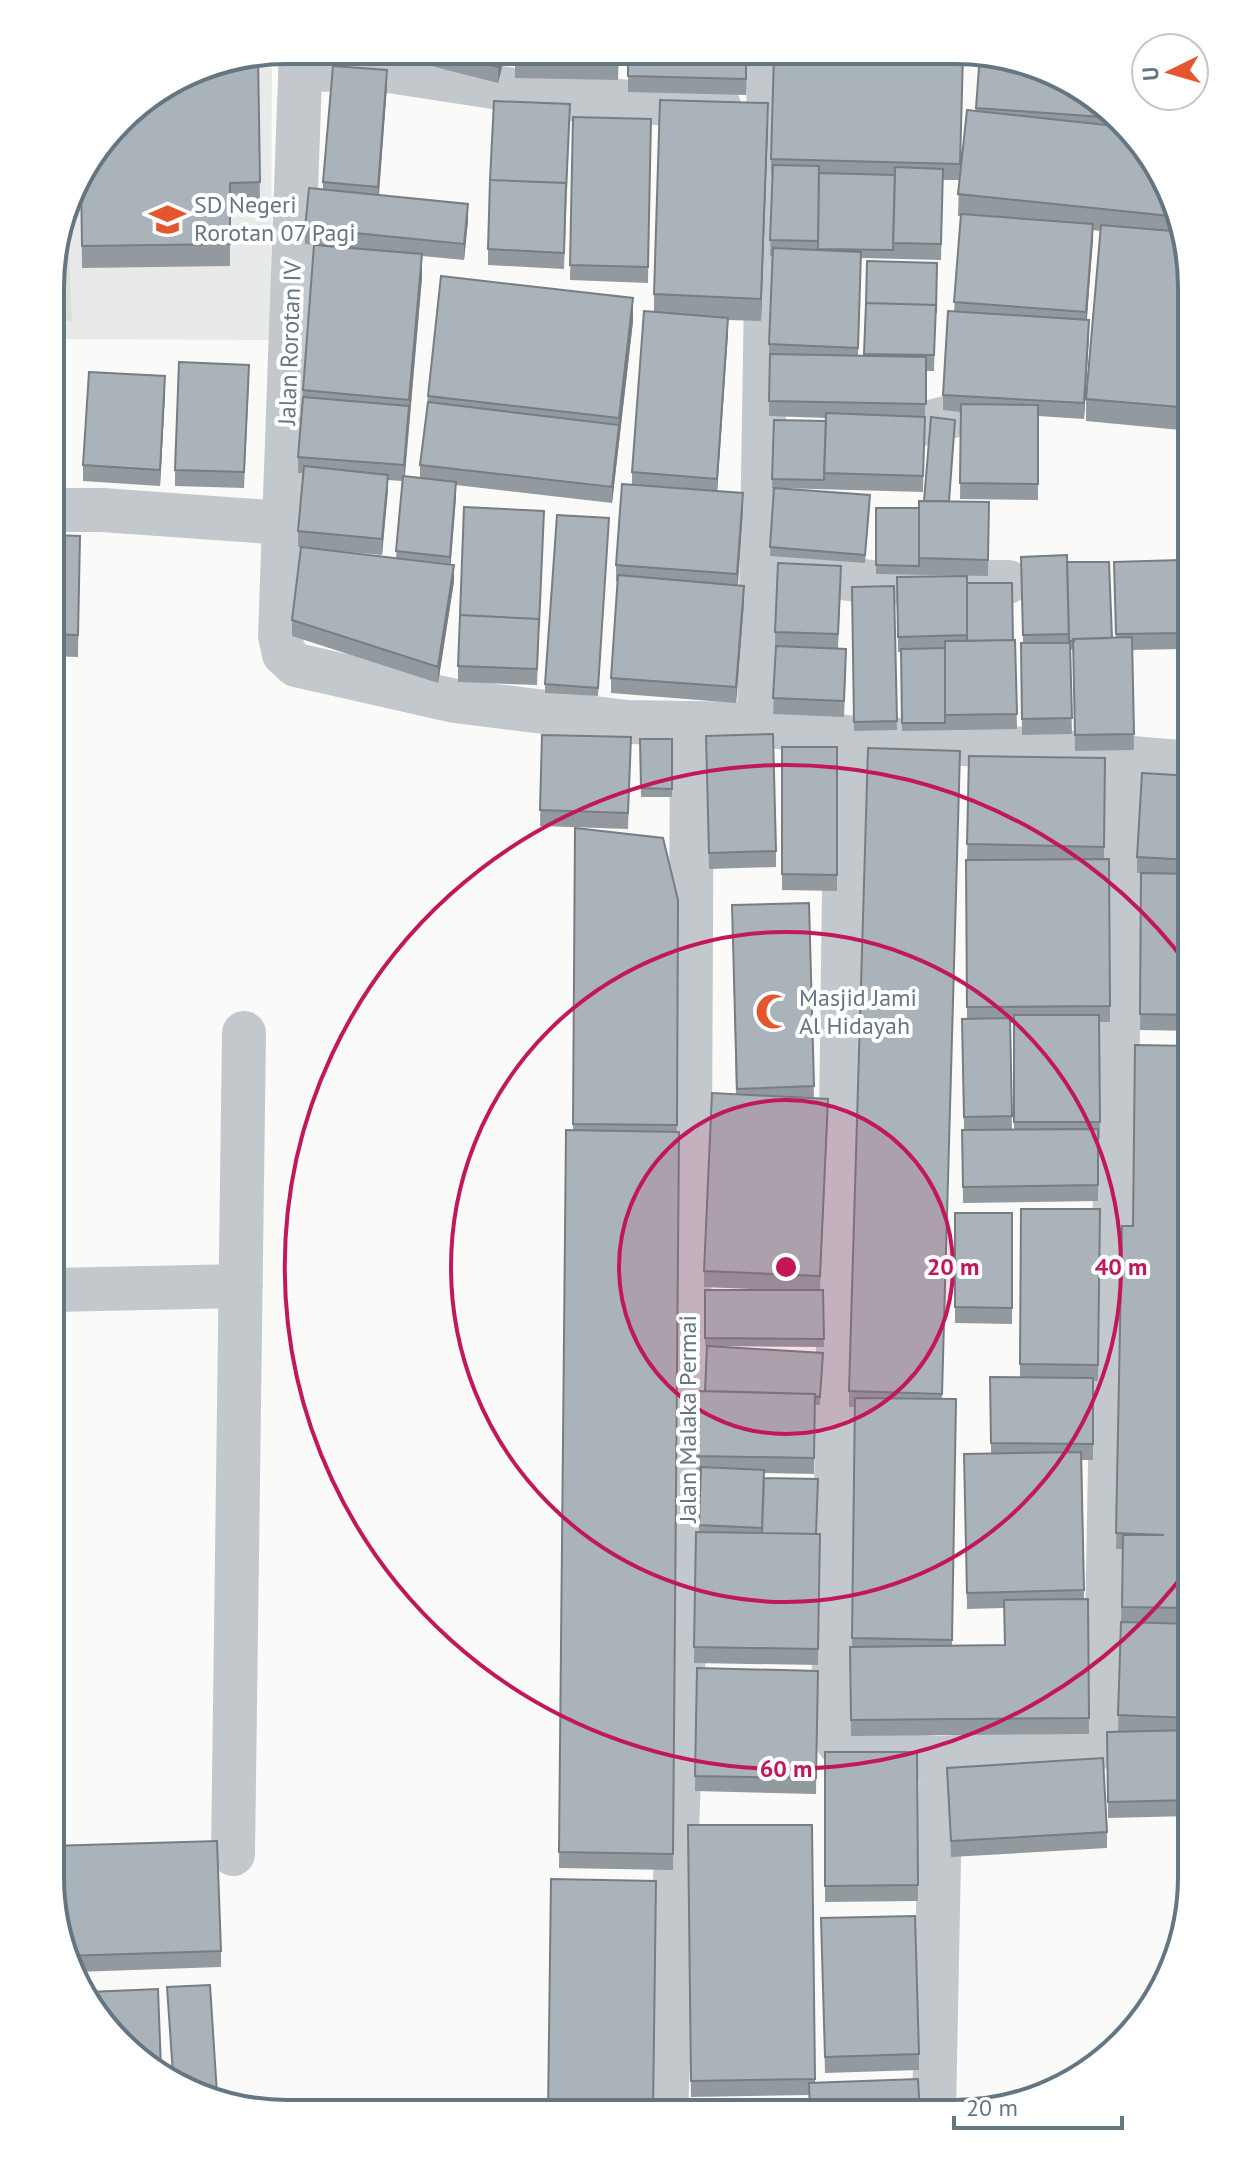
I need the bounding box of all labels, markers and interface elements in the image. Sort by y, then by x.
north arrow [1130,32,1210,112]
text: U [1136,66,1165,82]
place label: SD Negeri Rorotan 07 Pagi [194,189,356,248]
school or university icon: SD Negeri Rorotan 07 Pagi [149,200,187,238]
street label: Jalan Rorotan IV [271,260,308,427]
place label: Masjid Jami Al Hidayah [799,982,917,1041]
mosque icon: Masjid Jami Al Hidayah [754,993,792,1031]
text: 20 m [927,1251,979,1282]
text: 40 m [1095,1251,1147,1282]
centre of rings [772,1253,800,1281]
street label: Jalan Malaka Permai [672,1315,703,1524]
text: 60 m [760,1753,812,1784]
scale bar [954,2080,1122,2130]
text: 20 m [966,2092,1018,2123]

